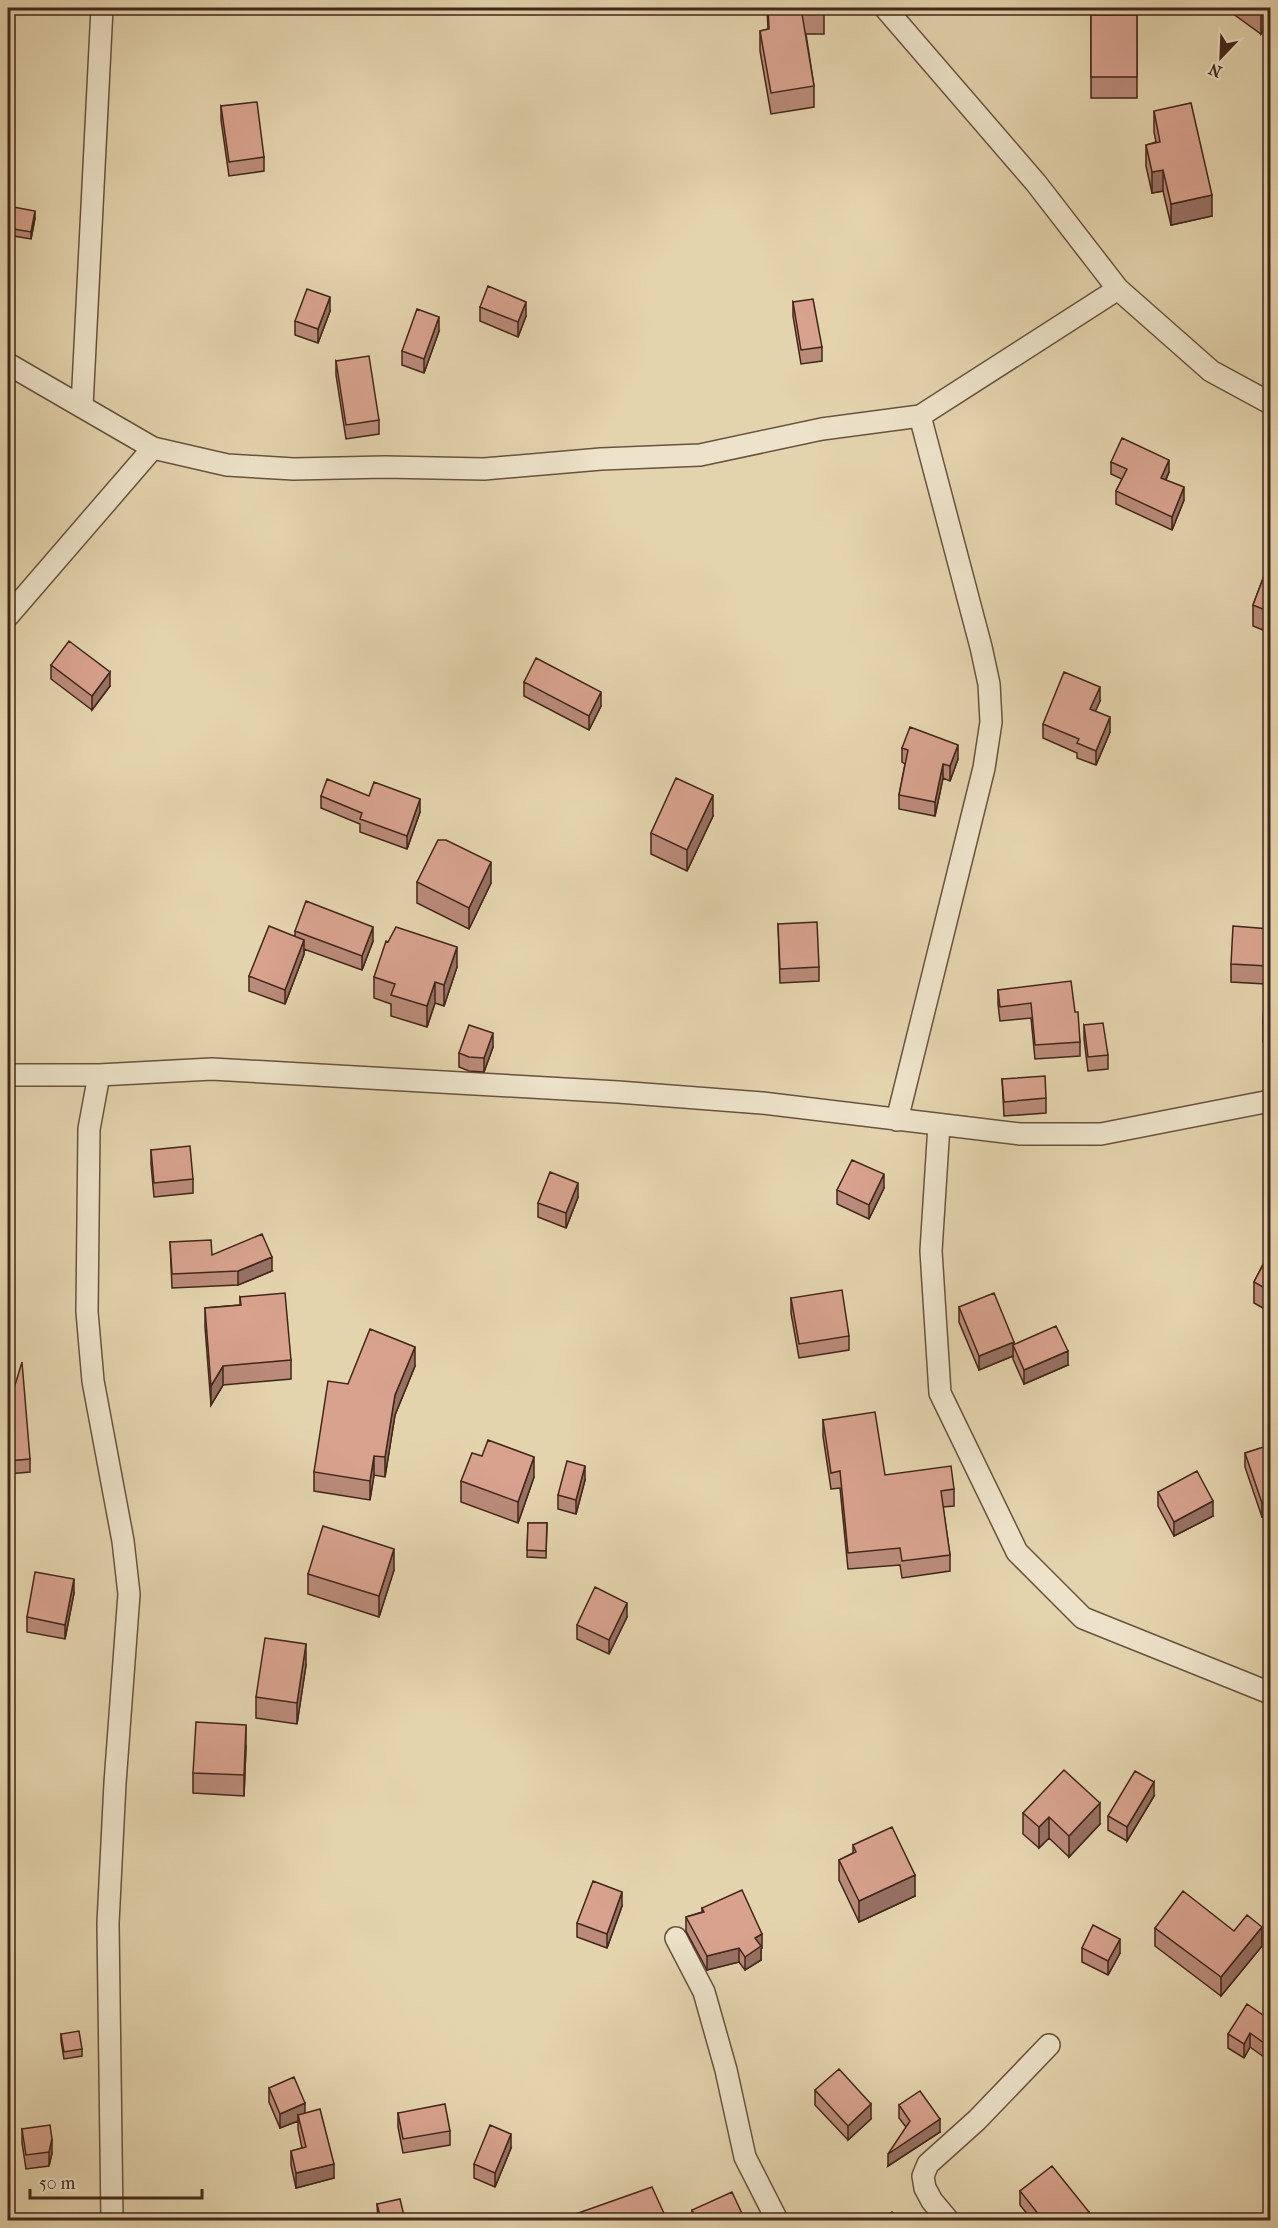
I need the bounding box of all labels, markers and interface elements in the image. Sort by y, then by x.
north arrow [1191,27,1251,87]
text: N [1205,59,1225,81]
scale bar [30,2162,202,2200]
text: 50 m [39,2173,76,2194]

